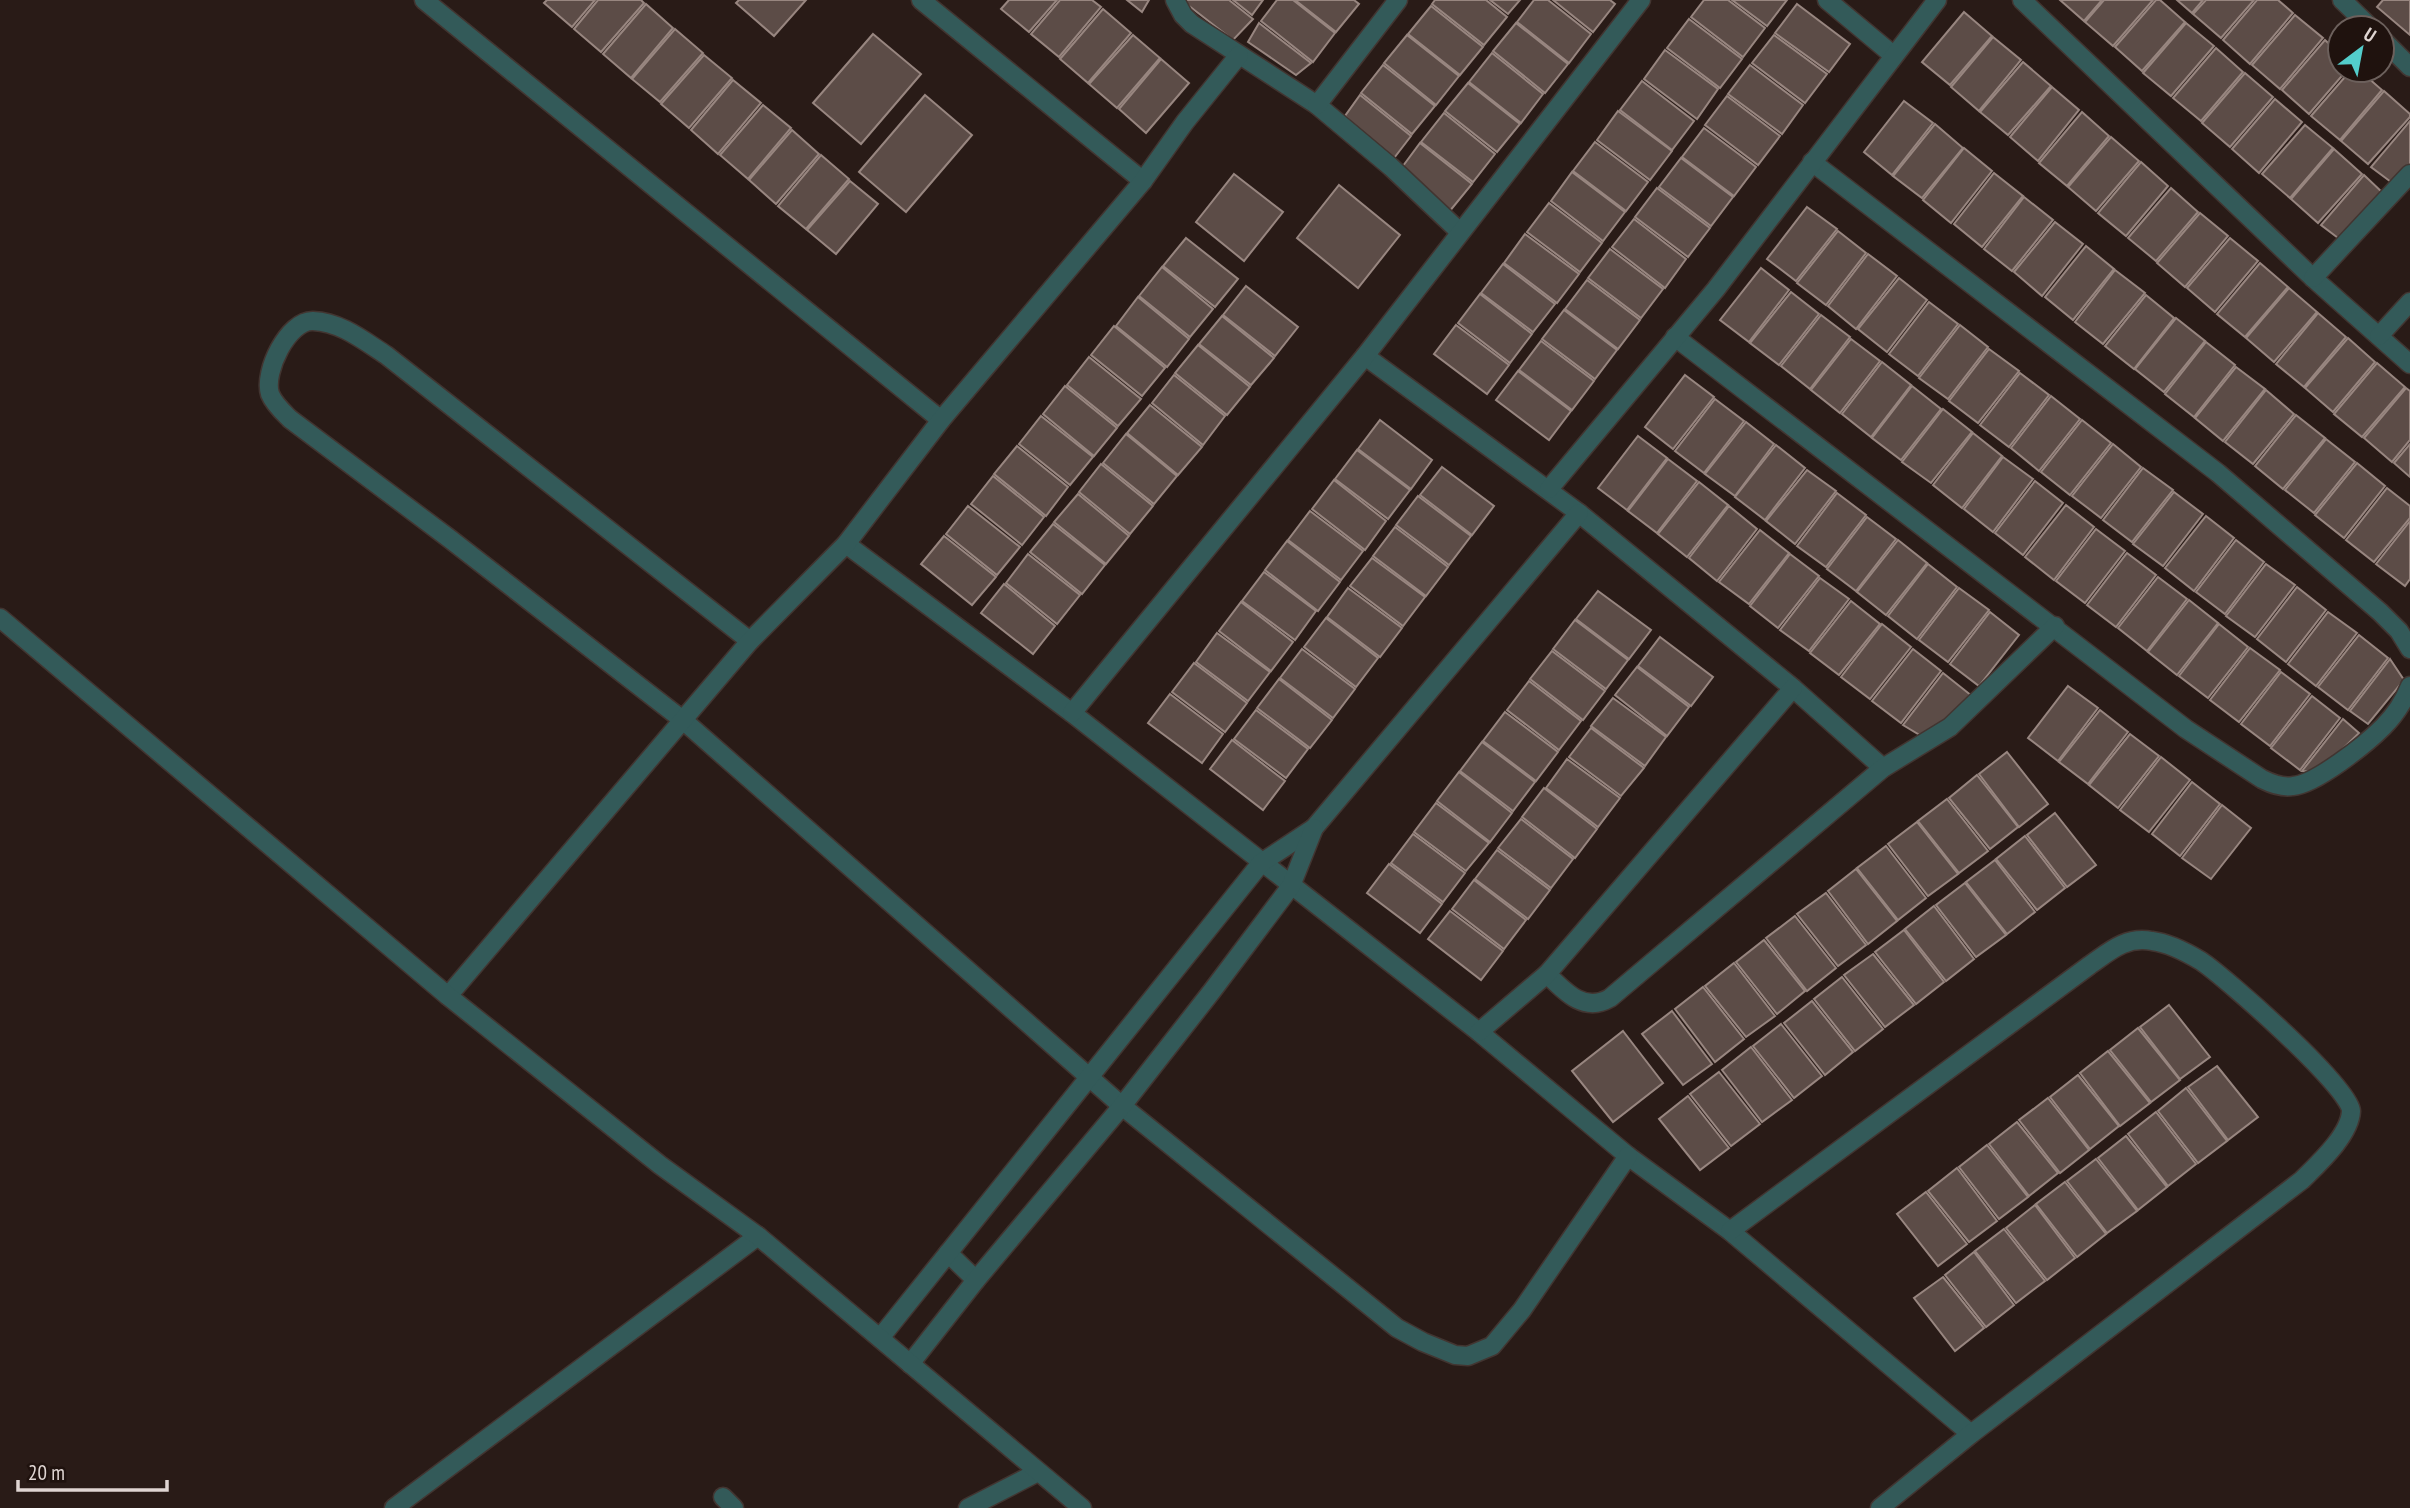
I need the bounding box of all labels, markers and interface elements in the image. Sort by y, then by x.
north arrow [2326,14,2396,84]
text: U [2359,22,2381,47]
scale bar [18,1448,166,1492]
text: 20 m [28,1459,65,1486]

